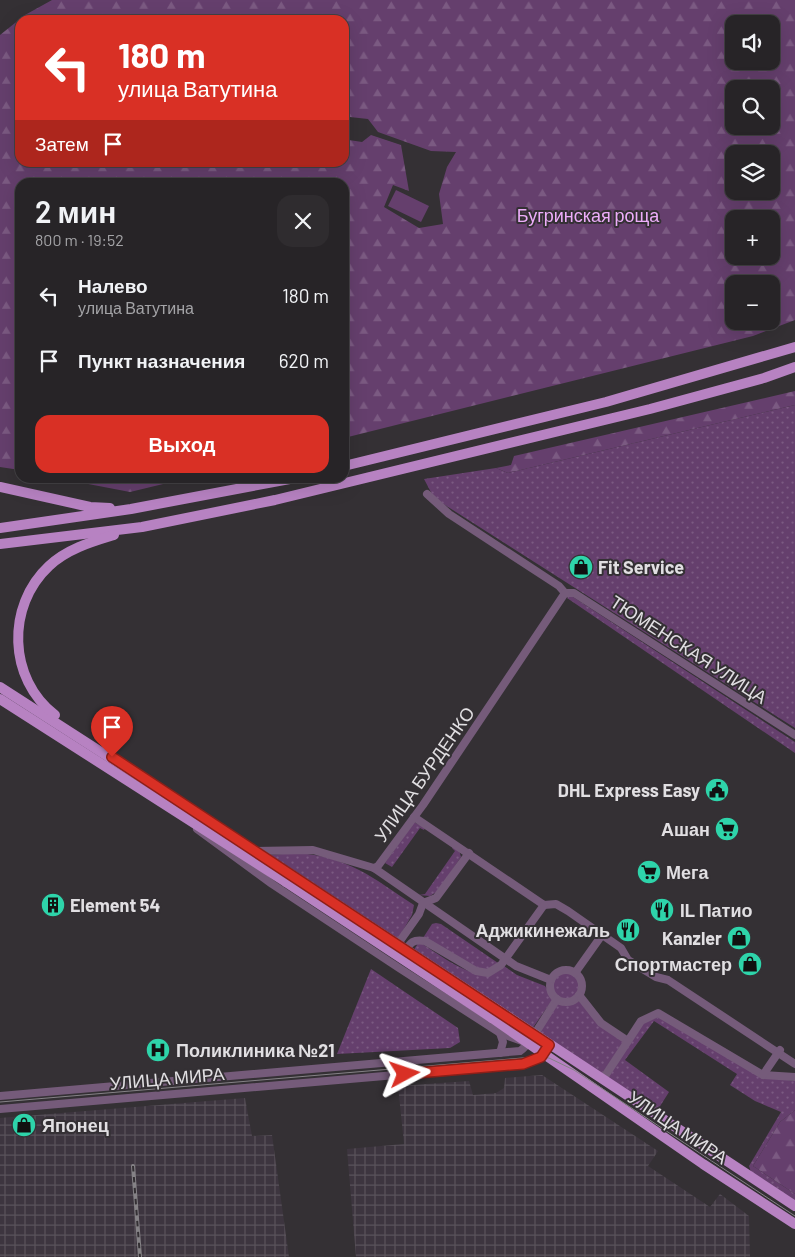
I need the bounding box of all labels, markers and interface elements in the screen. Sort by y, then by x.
map controls [725,15,780,330]
button: sound [725,15,780,70]
text: 180 m [118,33,206,75]
icon: left [35,35,100,100]
text: улица Ватутина [118,75,277,101]
button: search [725,80,780,135]
icon: arrive [99,130,127,158]
text: Затем [35,132,89,155]
button: layers [725,145,780,200]
text: 2 мин [35,193,116,229]
button: close [277,195,329,247]
park label: Бугринская роща [517,204,660,226]
button: + [725,210,780,265]
text: 800 m · 19:52 [35,230,124,249]
text: Налево [78,274,148,297]
button: − [725,275,780,330]
icon: left [35,282,63,310]
text: 180 m [282,284,329,307]
text: улица Ватутина [78,298,194,317]
icon: arrive [35,347,63,375]
text: Пункт назначения [78,349,245,372]
text: 620 m [279,349,329,372]
button: Выход [35,415,329,473]
shop icon: Fit Service [568,554,594,580]
place label: Fit Service [598,556,684,578]
street label: ТЮМЕНСКАЯ УЛИЦА [607,590,771,708]
street label: УЛИЦА БУРДЕНКО [369,702,479,846]
pin [91,706,133,757]
icon: arrive [98,713,126,741]
public building icon: DHL Express Easy [704,777,730,803]
place label: DHL Express Easy [558,779,700,801]
supermarket icon: Ашан [714,816,740,842]
place label: Ашан [661,818,710,840]
supermarket icon: Мега [636,859,662,885]
place label: Мега [666,861,710,883]
building icon: Element 54 [40,892,66,918]
place label: Element 54 [70,894,161,916]
restaurant icon: IL Патио [649,897,675,923]
place label: IL Патио [680,899,752,921]
restaurant icon: Аджикинежаль [615,917,641,943]
place label: Аджикинежаль [476,919,610,941]
shop icon: Kanzler [726,925,752,951]
place label: Kanzler [662,927,722,949]
shop icon: Спортмастер [737,951,763,977]
place label: Спортмастер [615,953,732,975]
hospital icon: Поликлиника №21 [145,1037,171,1063]
place label: Поликлиника №21 [176,1039,335,1061]
position arrow [378,1047,430,1099]
street label: УЛИЦА МИРА [109,1062,225,1094]
street label: УЛИЦА МИРА [624,1086,732,1168]
shop icon: Японец [11,1112,37,1138]
place label: Японец [42,1114,109,1136]

